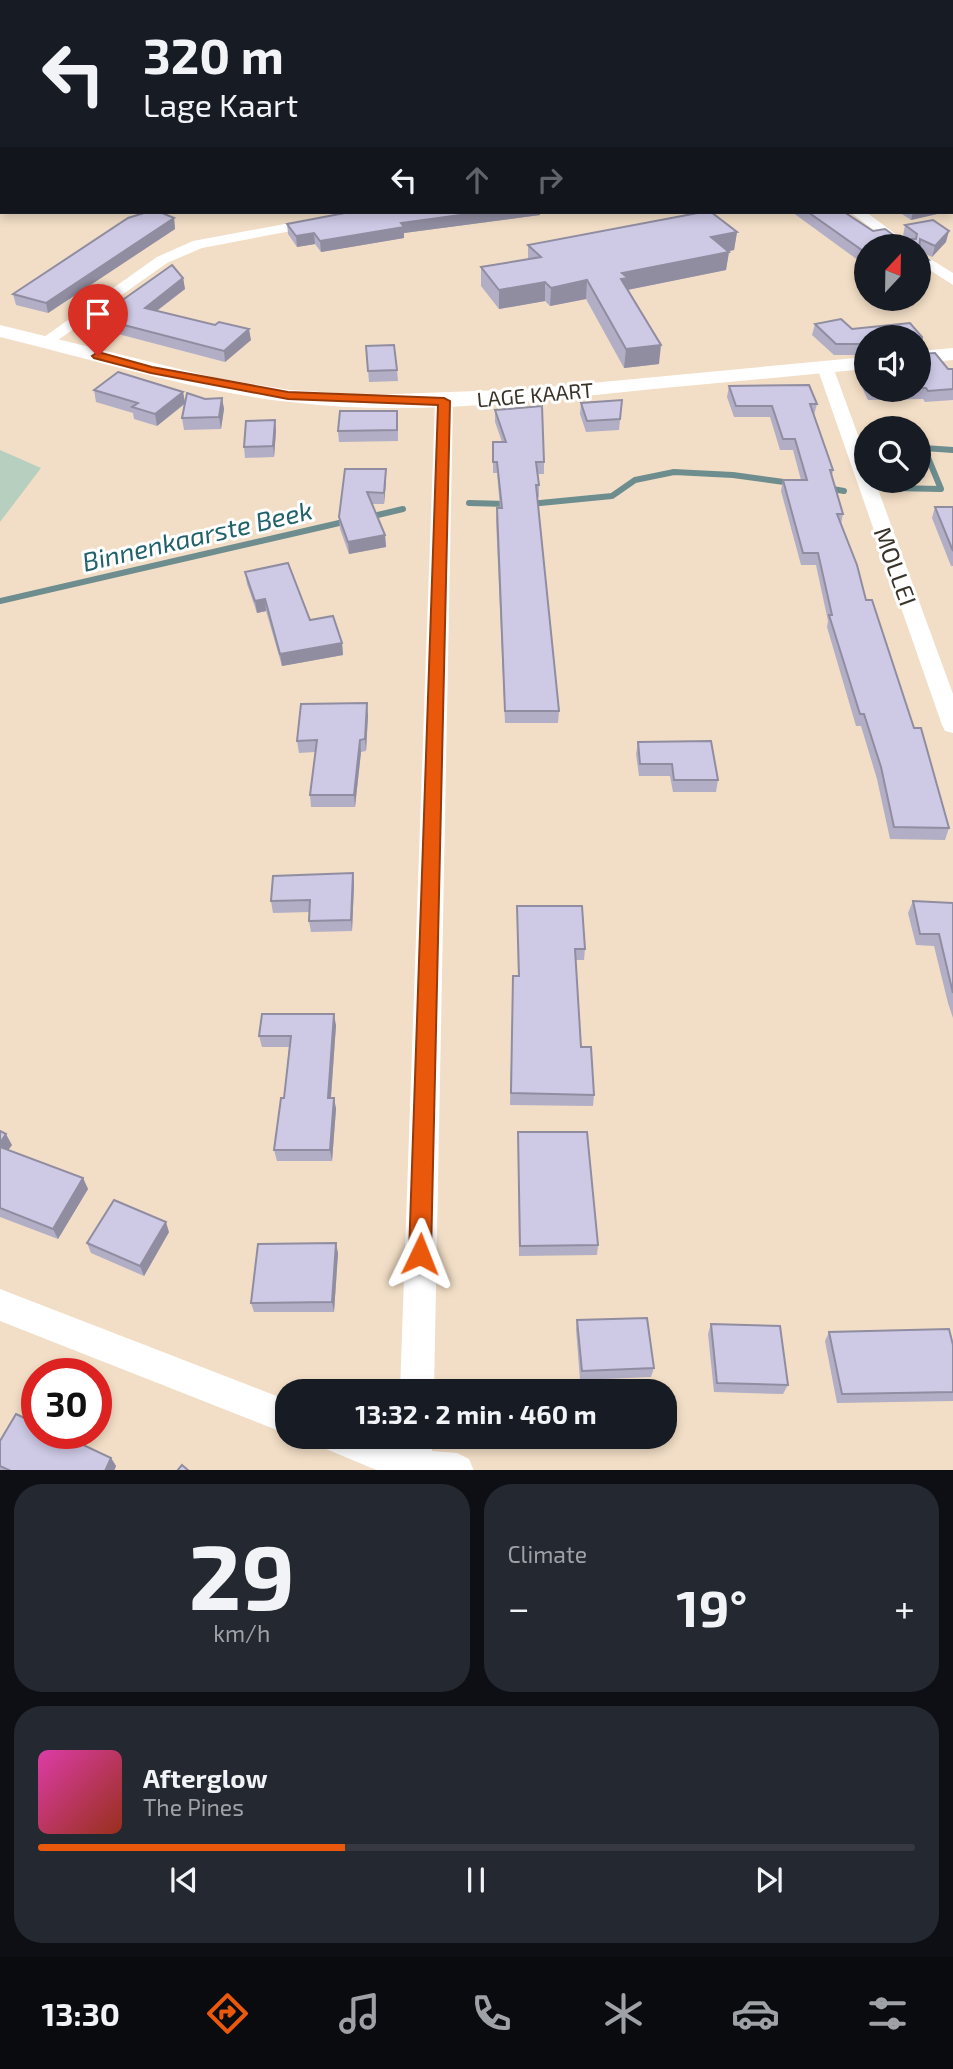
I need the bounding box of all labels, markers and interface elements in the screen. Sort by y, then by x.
text: 320 m [143,25,284,84]
icon: left [28,28,119,119]
text: Lage Kaart [143,85,298,123]
icon: left [385,161,423,199]
icon: ahead [458,161,496,199]
icon: right [531,161,569,199]
north arrow [854,234,931,312]
map controls [854,234,931,493]
pin [68,284,128,356]
icon: arrive [79,295,117,333]
button: sound [854,325,931,402]
street label: LAGE KAART [476,376,594,412]
button: search [854,416,931,493]
water label: Binnenkaarste Beek [79,493,315,577]
street label: MOLLEI [868,523,924,609]
position arrow [383,1217,457,1291]
speed limit sign: 30 [21,1358,112,1449]
text: 13:32 · 2 min · 460 m [355,1398,597,1429]
text: 29 [188,1519,295,1628]
text: Climate [508,1540,587,1568]
text: 19° [676,1575,747,1637]
text: − [508,1584,530,1630]
text: + [894,1584,915,1630]
text: km/h [213,1619,270,1647]
text: Afterglow [143,1762,268,1793]
text: The Pines [143,1793,244,1821]
icon: previous [165,1861,203,1899]
icon: pause [457,1861,495,1899]
icon: next [750,1861,788,1899]
icon: directions [203,1989,252,2038]
icon: music [335,1989,384,2038]
icon: phone [467,1989,516,2038]
icon: climate [599,1989,648,2038]
icon: car [731,1989,780,2038]
icon: filters [863,1989,912,2038]
text: 13:30 [41,1994,120,2032]

